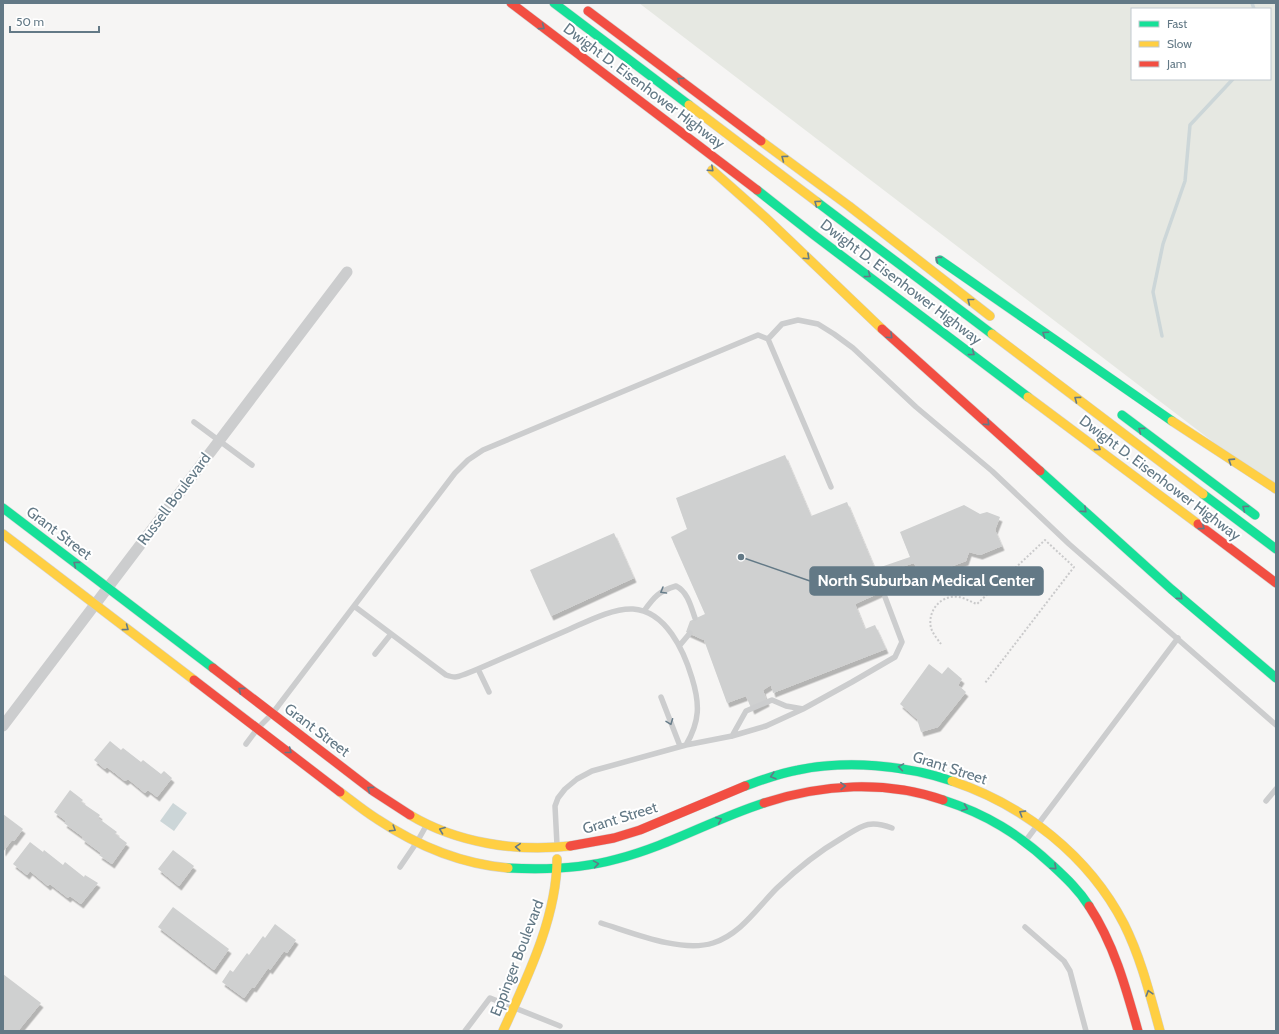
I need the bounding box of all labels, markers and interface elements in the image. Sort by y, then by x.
scale bar [10,8,99,34]
legend [1131,8,1271,80]
text: 50 m [16,14,44,29]
text: Fast [1167,16,1187,31]
street label: Dwight D. Eisenhower Highway [560,19,729,153]
one-way arrow [538,22,545,29]
text: Slow [1167,36,1192,51]
text: Jam [1166,56,1186,71]
one-way arrow [677,77,684,85]
one-way arrow [782,155,789,162]
one-way arrow [706,164,714,172]
one-way arrow [814,200,821,207]
street label: Dwight D. Eisenhower Highway [817,215,986,349]
one-way arrow [802,252,810,260]
one-way arrow [936,257,943,264]
one-way arrow [864,270,871,278]
one-way arrow [968,298,975,305]
one-way arrow [885,331,893,339]
one-way arrow [1042,331,1049,339]
one-way arrow [967,348,974,355]
one-way arrow [1075,397,1082,404]
street label: Dwight D. Eisenhower Highway [1076,411,1245,545]
one-way arrow [982,419,990,426]
one-way arrow [1139,427,1146,434]
one-way arrow [1094,443,1101,451]
street label: Russell Boulevard [133,449,215,549]
one-way arrow [1228,458,1235,465]
street label: Grant Street [23,503,95,563]
one-way arrow [1079,505,1086,512]
one-way arrow [1242,506,1249,513]
one-way arrow [1197,522,1204,529]
one-way arrow [74,562,81,569]
callout: North Suburban Medical Center [810,567,1043,595]
text: North Suburban Medical Center [817,571,1035,590]
one-way arrow [660,587,667,594]
one-way arrow [1176,592,1183,599]
one-way arrow [121,623,128,630]
one-way arrow [238,688,245,695]
street label: Grant Street [281,700,353,760]
one-way arrow [666,718,674,725]
one-way arrow [285,747,292,754]
street label: Grant Street [911,748,989,788]
one-way arrow [898,763,904,772]
one-way arrow [769,772,776,780]
one-way arrow [840,782,846,790]
one-way arrow [368,787,375,794]
street label: Grant Street [581,798,659,838]
one-way arrow [962,803,969,811]
one-way arrow [1019,810,1026,818]
one-way arrow [715,817,722,825]
one-way arrow [389,824,396,832]
one-way arrow [438,826,445,834]
one-way arrow [515,842,521,851]
one-way arrow [593,860,600,869]
one-way arrow [1050,862,1057,869]
street label: Eppinger Boulevard [487,897,547,1019]
one-way arrow [1145,990,1154,997]

